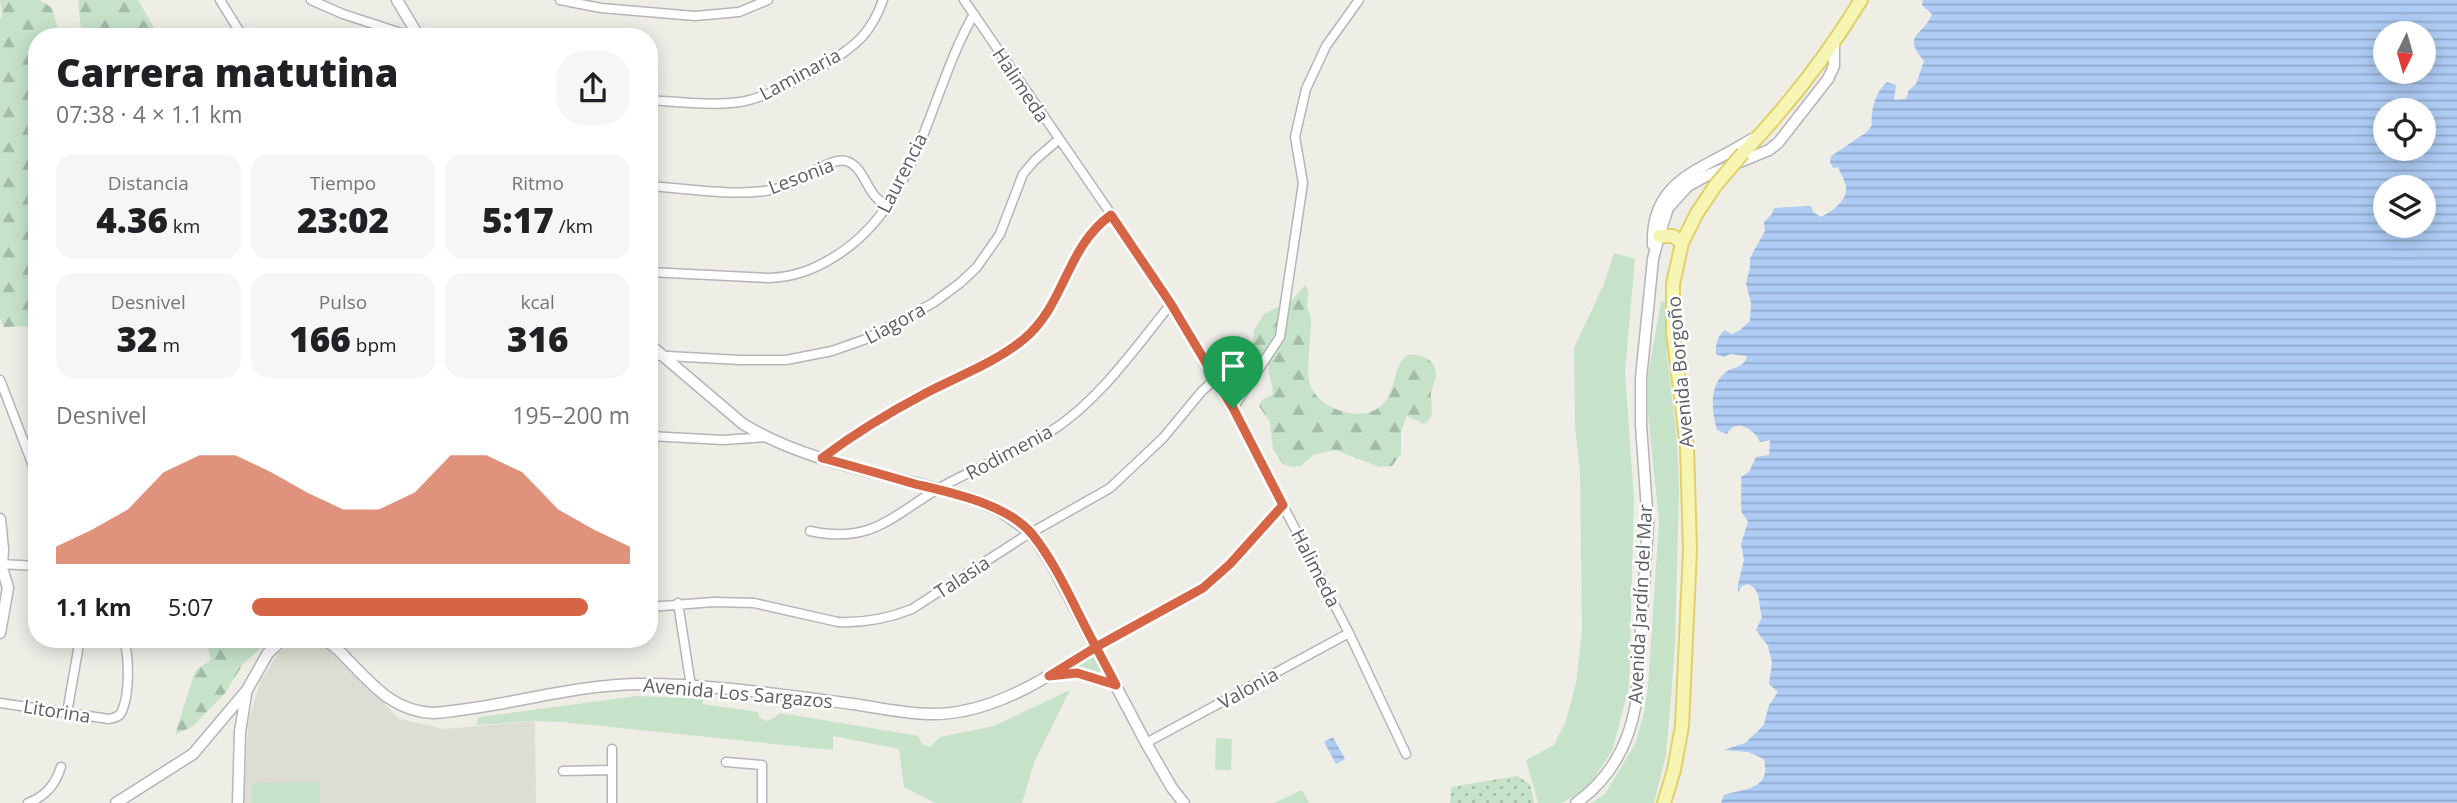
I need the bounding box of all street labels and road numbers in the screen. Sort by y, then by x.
street label: Laminaria [755,42,845,106]
street label: Halimeda [987,43,1055,127]
street label: Laurencia [871,128,933,218]
street label: Lesonia [765,152,837,200]
street label: Avenida Borgoño [1660,295,1700,449]
street label: Liagora [860,296,930,350]
street label: Rodimenia [961,418,1057,486]
street label: Avenida Jardín del Mar [1622,503,1658,704]
street label: Halimeda [1285,524,1347,612]
street label: Talasia [929,550,995,604]
street label: Valonia [1213,661,1283,715]
street label: Avenida Los Sargazos [642,672,834,714]
street label: Litorina [22,693,92,729]

